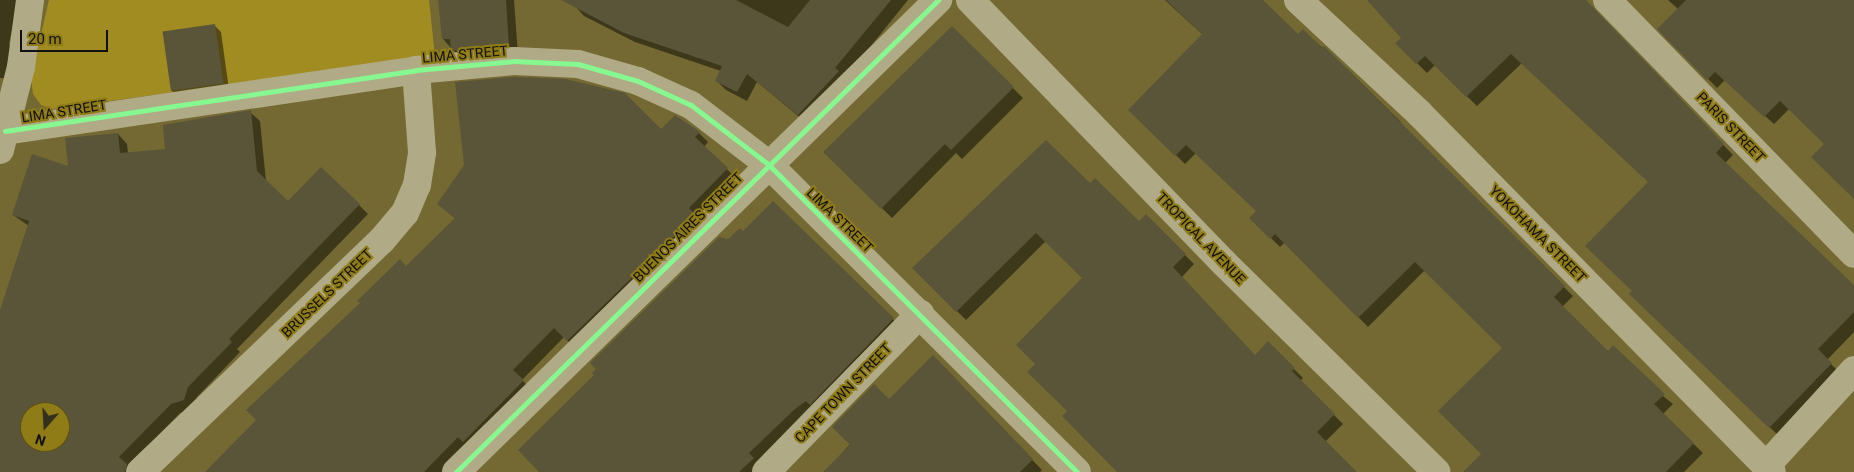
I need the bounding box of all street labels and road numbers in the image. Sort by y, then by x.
street label: LIMA STREET [421,42,509,66]
street label: PARIS STREET [1693,88,1769,166]
street label: LIMA STREET [20,96,108,126]
street label: BUENOS AIRES STREET [630,169,746,285]
street label: YOKOHAMA STREET [1486,182,1590,286]
street label: LIMA STREET [803,184,877,256]
street label: TROPICAL AVENUE [1153,189,1249,287]
street label: BRUSSELS STREET [278,245,376,341]
street label: CAPE TOWN STREET [791,340,895,446]

